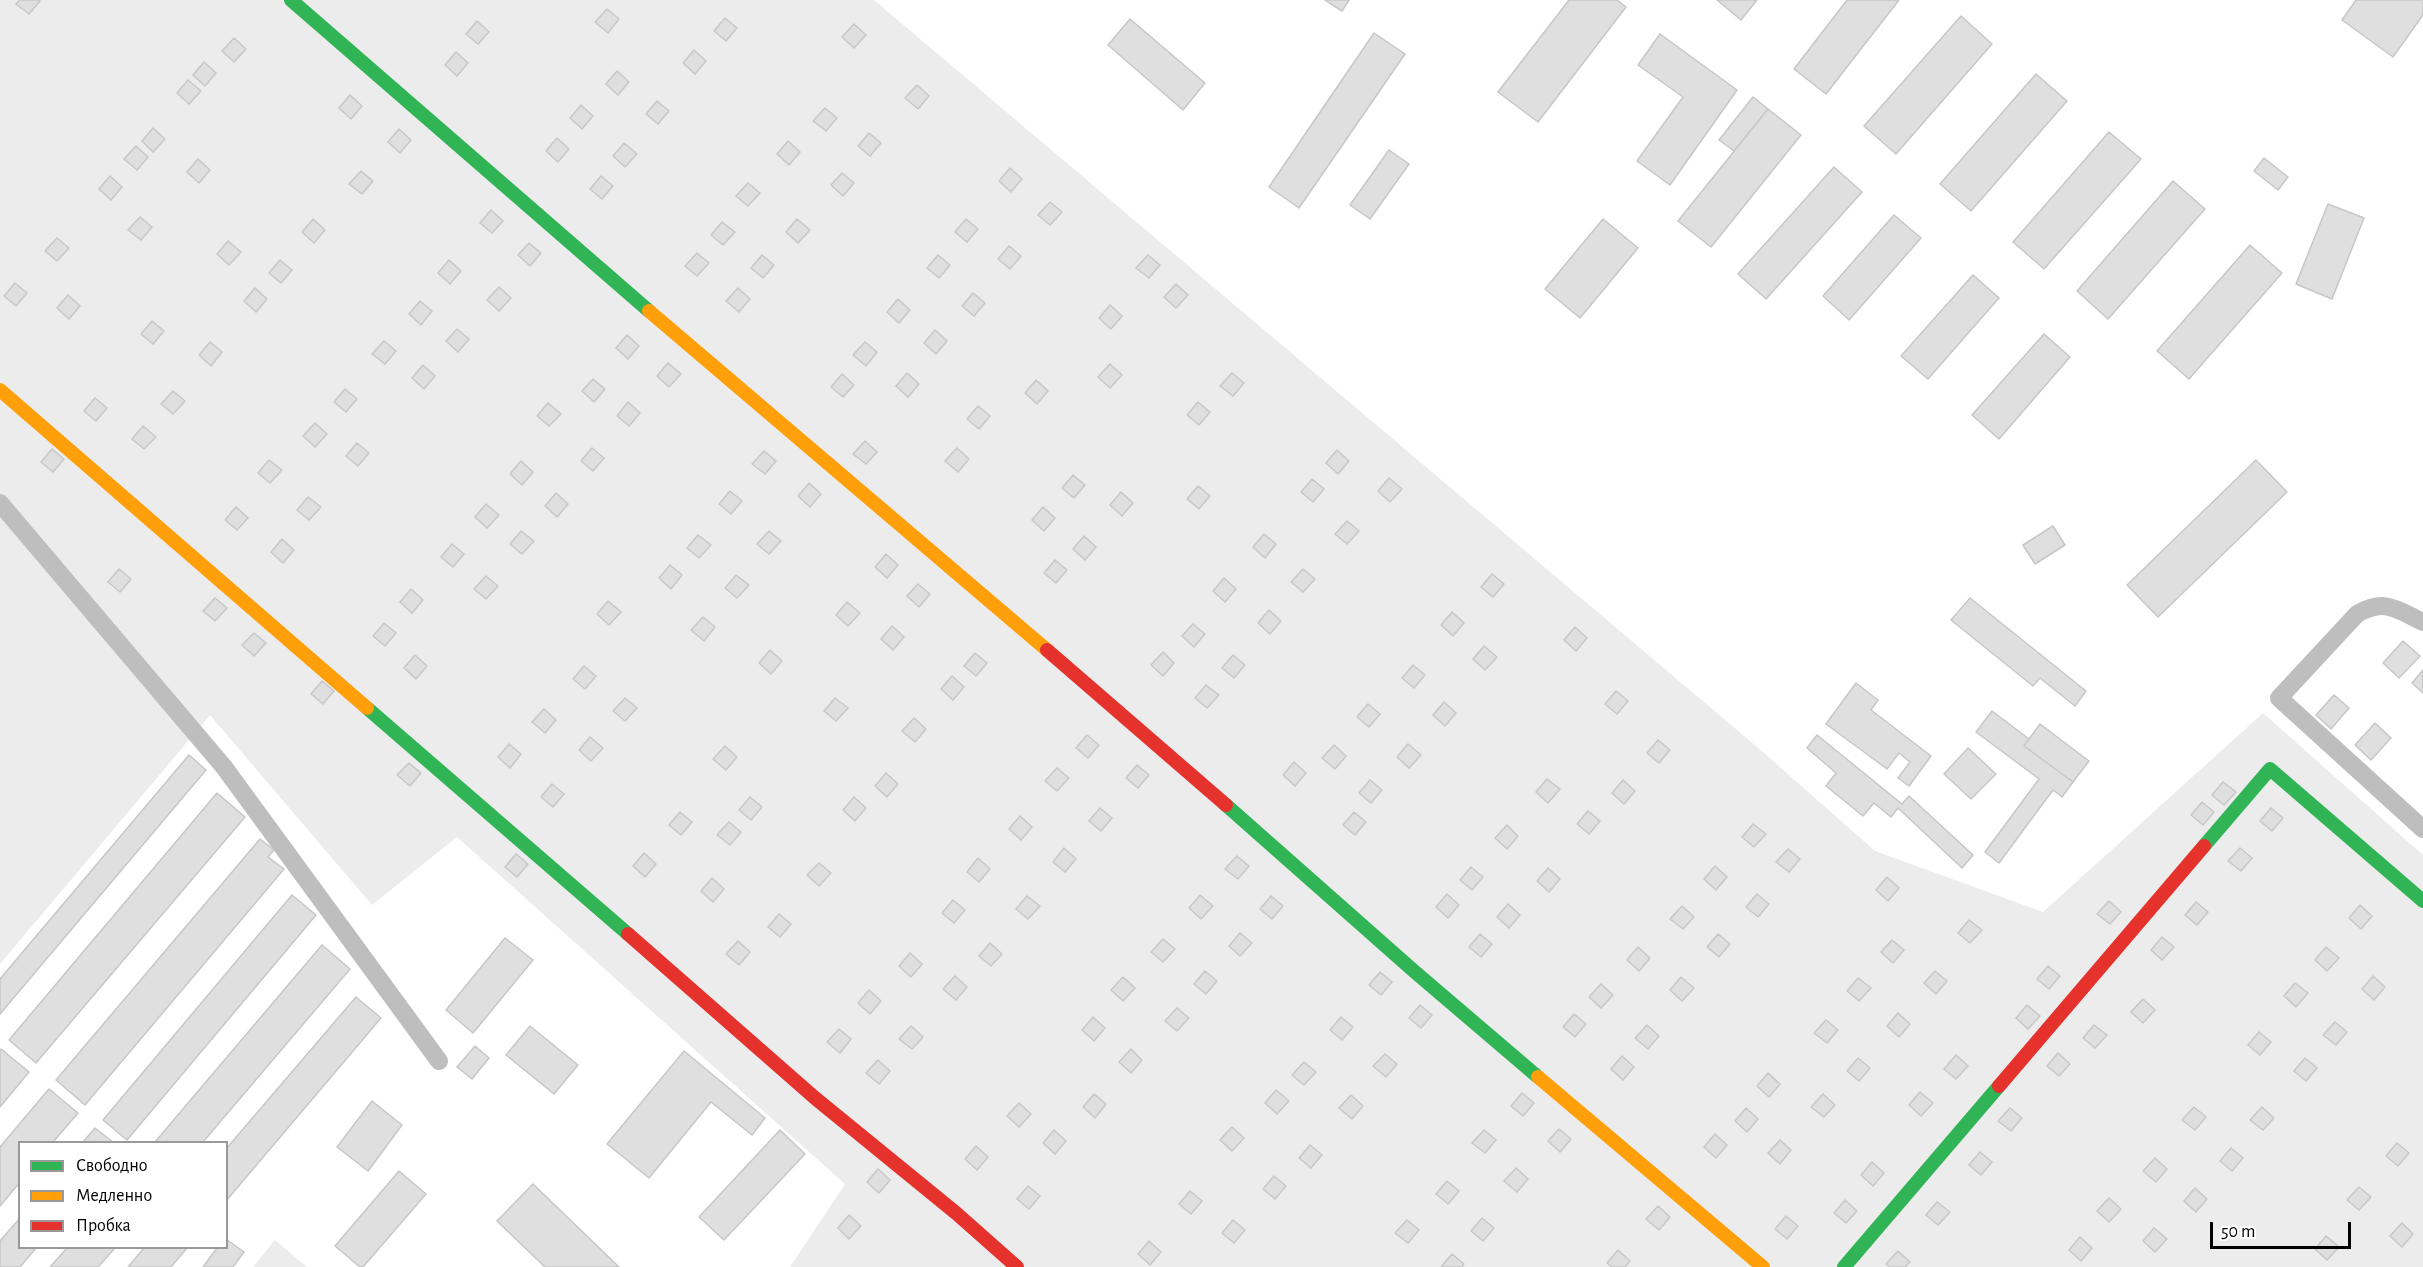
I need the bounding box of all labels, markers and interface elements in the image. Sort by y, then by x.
legend [18,1141,228,1249]
text: Свободно [76,1157,148,1175]
text: Медленно [76,1187,152,1205]
scale bar [2213,1210,2354,1248]
text: Пробка [76,1217,131,1235]
text: 50 m [2221,1223,2255,1241]

